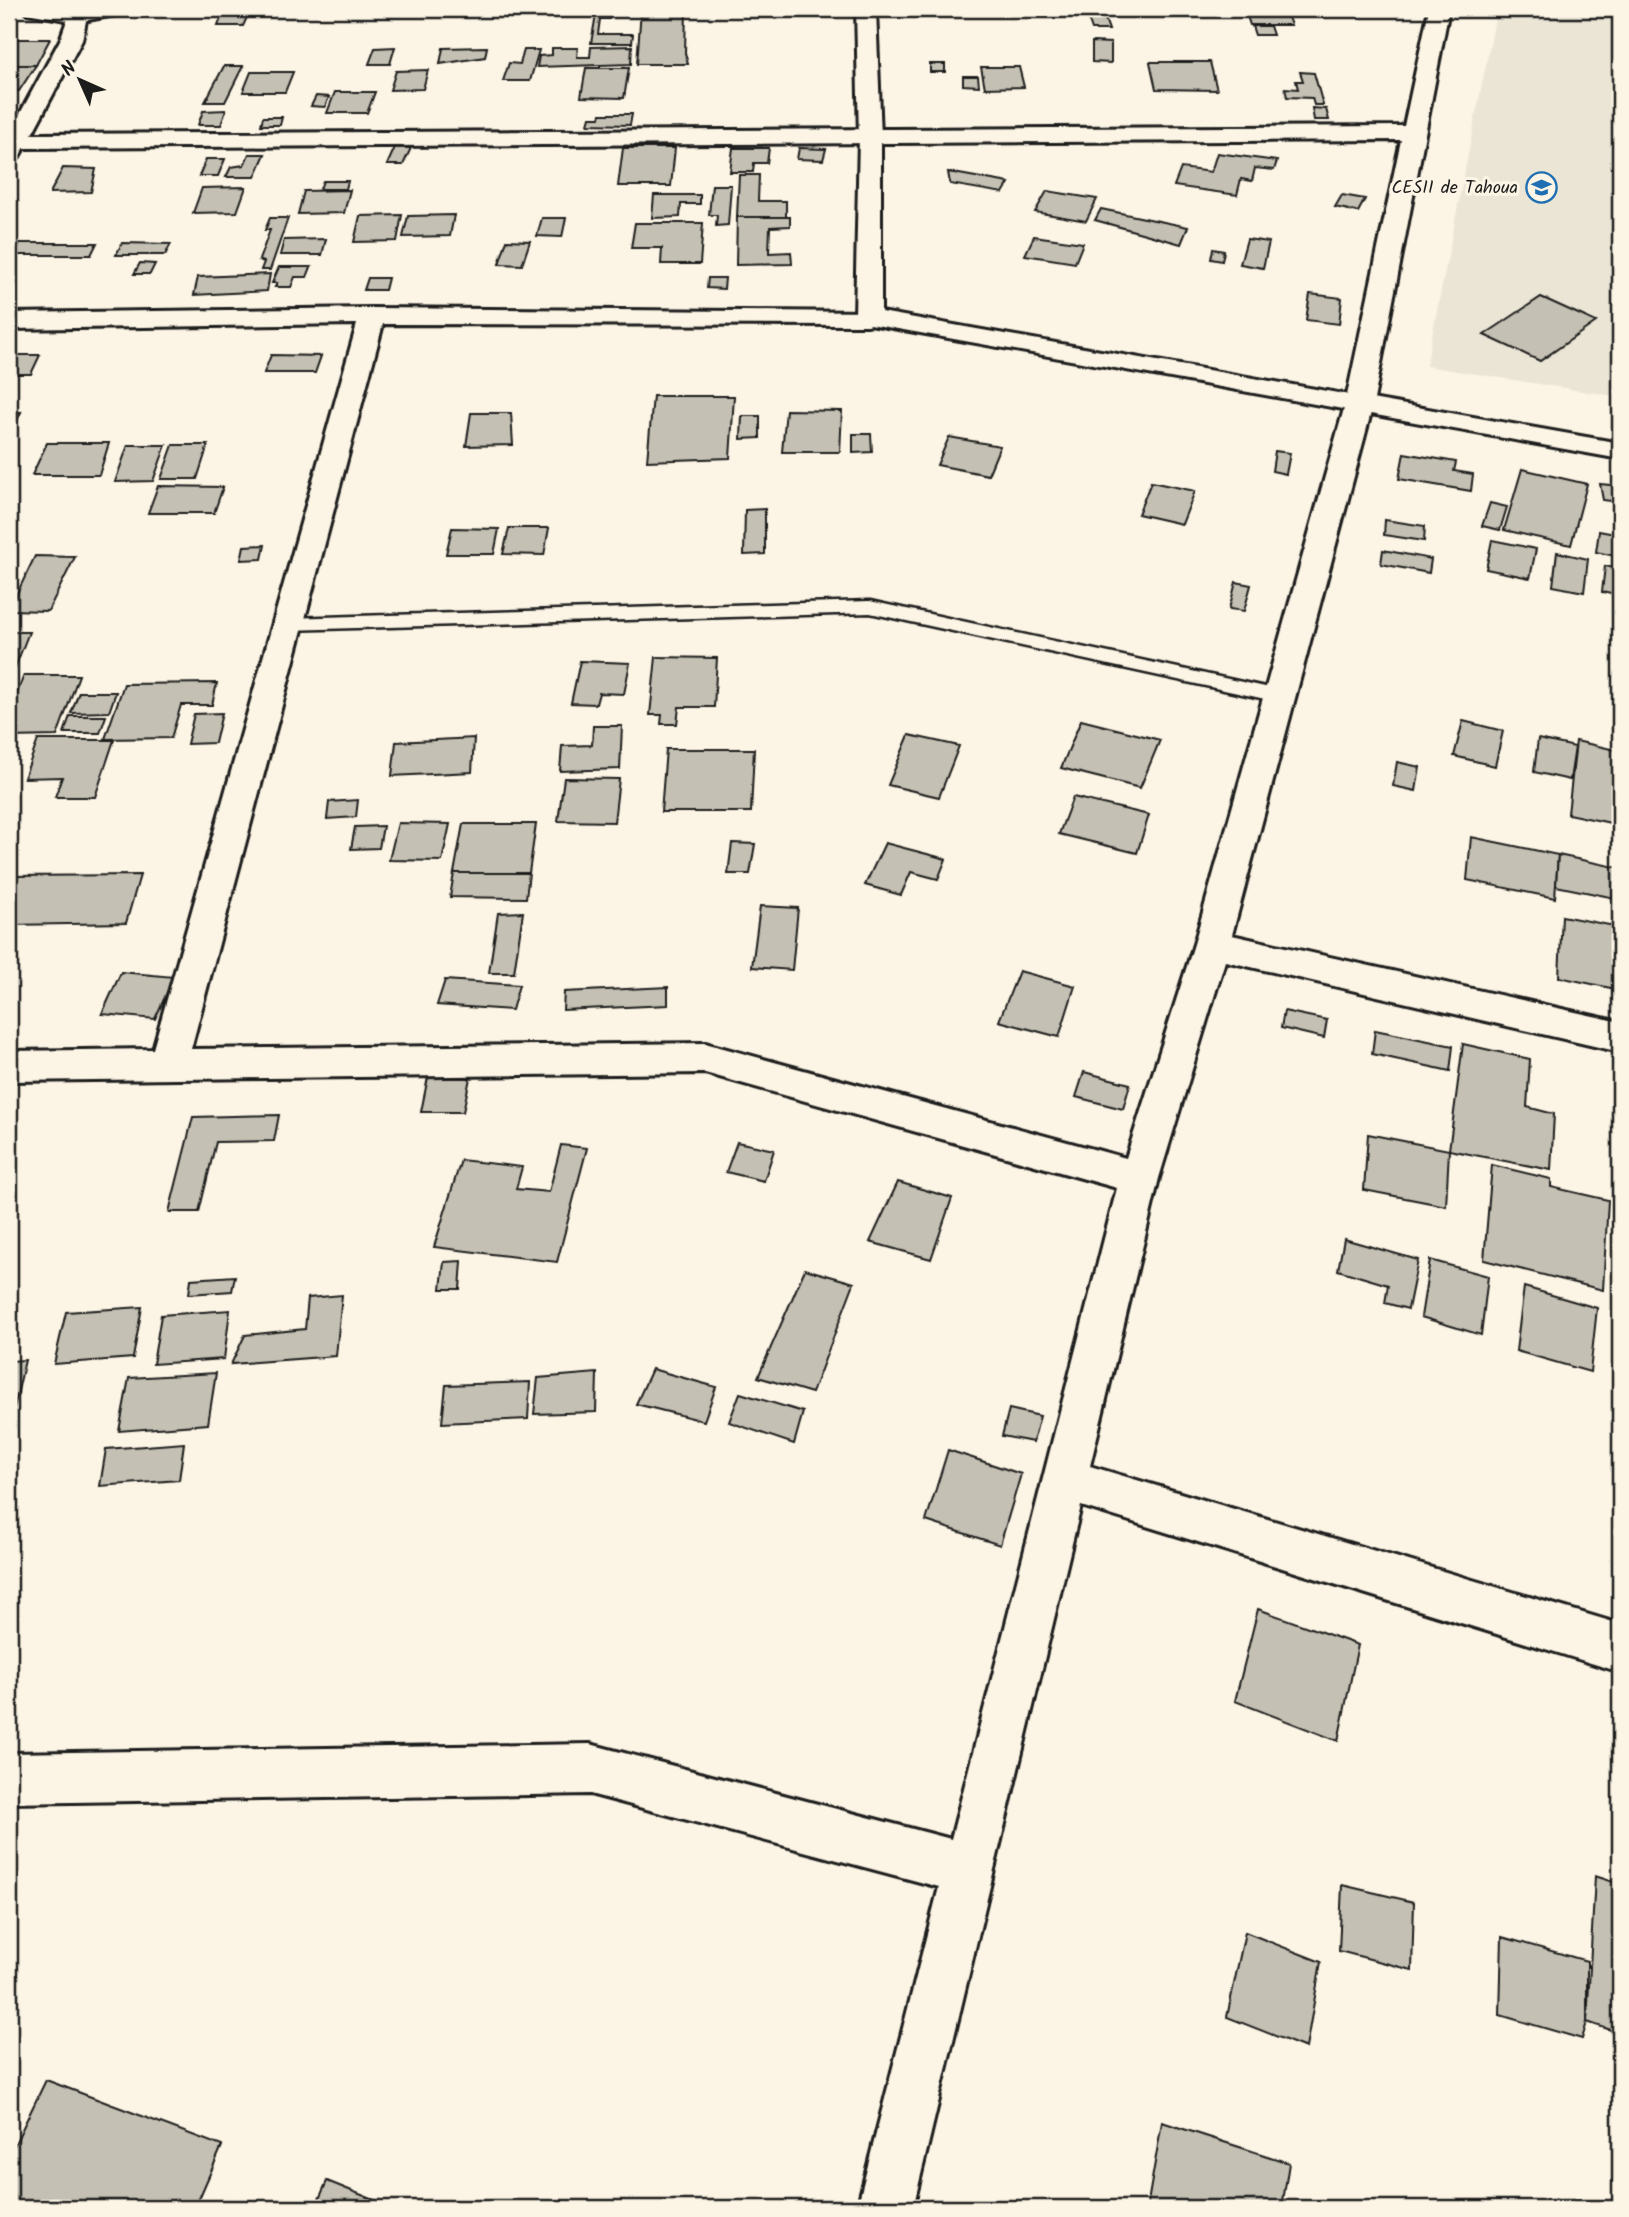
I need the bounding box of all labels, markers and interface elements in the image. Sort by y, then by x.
north arrow [46,46,116,116]
text: N [55,55,84,84]
school or university icon: CESII de Tahoua [1524,170,1558,204]
place label: CESII de Tahoua [1391,174,1518,203]

